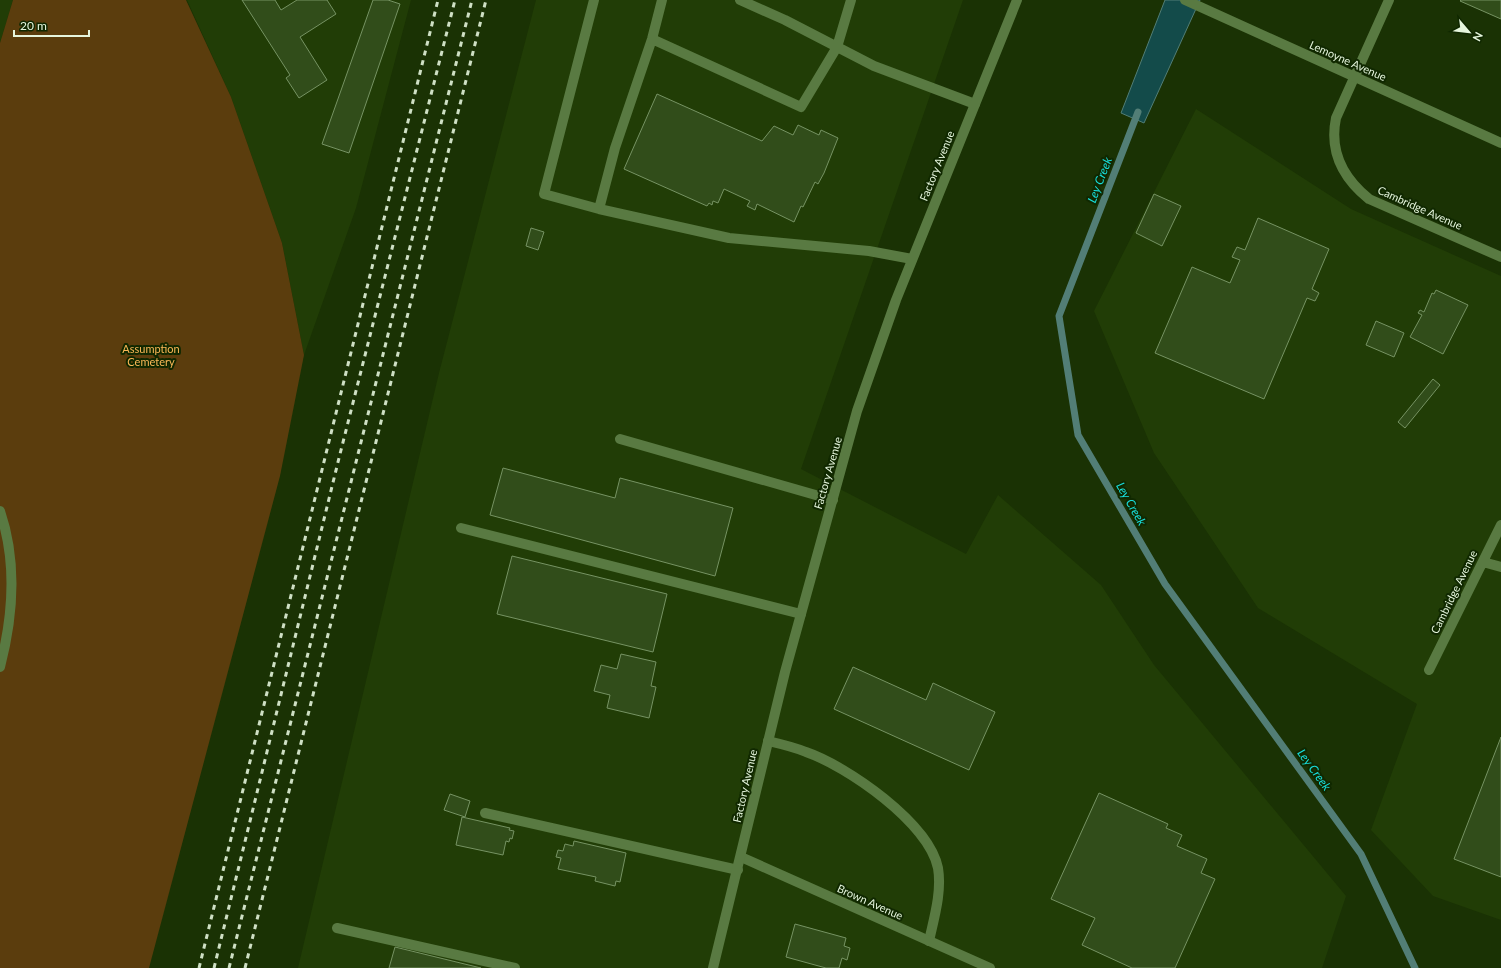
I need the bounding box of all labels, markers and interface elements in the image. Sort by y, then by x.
scale bar [14,12,89,38]
north arrow [1449,12,1489,52]
text: 20 m [20,18,47,33]
text: N [1471,30,1486,44]
street label: Lemoyne Avenue [1308,38,1389,83]
street label: Factory Avenue [917,129,957,203]
water label: Ley Creek [1084,155,1115,205]
street label: Cambridge Avenue [1376,183,1465,232]
park label: Assumption Cemetery [122,342,180,368]
street label: Factory Avenue [811,435,844,511]
water label: Ley Creek [1113,479,1150,528]
street label: Cambridge Avenue [1428,548,1479,636]
water label: Ley Creek [1294,746,1335,794]
street label: Factory Avenue [730,748,759,824]
street label: Brown Avenue [835,881,905,922]

